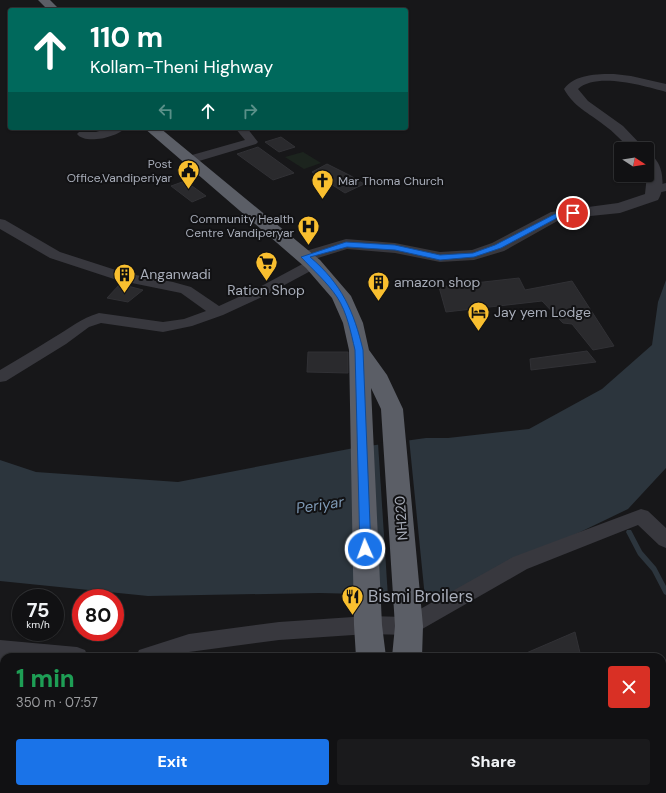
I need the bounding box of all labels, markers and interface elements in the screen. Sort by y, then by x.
text: 110 m [90,19,163,56]
icon: ahead [24,24,76,76]
text: Kollam-Theni Highway [90,55,273,79]
icon: left [155,100,177,122]
icon: ahead [197,100,219,122]
icon: right [239,100,261,122]
north arrow [614,142,654,182]
map controls [614,142,654,182]
place label: Post Office,Vandiperiyar [67,156,173,186]
public building icon: Post Office,Vandiperiyar [175,158,201,191]
church icon: Mar Thoma Church [310,168,336,201]
place label: Mar Thoma Church [338,173,444,189]
pin [556,196,590,230]
icon: arrive [562,202,584,224]
place label: Community Health Centre Vandiperyar [186,211,295,241]
hospital icon: Community Health Centre Vandiperyar [296,213,322,246]
supermarket icon: Ration Shop [253,249,279,282]
building icon: Anganwadi [111,261,137,294]
place label: Anganwadi [140,265,211,283]
building icon: amazon shop [365,269,391,302]
place label: amazon shop [394,273,481,291]
place label: Ration Shop [227,281,305,299]
hotel icon: Jay yem Lodge [465,299,491,332]
place label: Jay yem Lodge [494,303,591,321]
water label: Periyar [295,492,346,518]
street label: NH220 [390,495,412,541]
position arrow [344,528,386,570]
restaurant icon: Bismi Broilers [339,583,365,616]
place label: Bismi Broilers [368,585,473,607]
speed limit sign: 80 [72,589,124,641]
text: 75 [27,597,49,623]
text: km/h [26,618,50,631]
text: 1 min [16,663,75,694]
button: close [608,666,650,708]
text: 350 m · 07:57 [16,694,98,711]
button: Exit [16,739,329,785]
button: Share [337,739,650,785]

